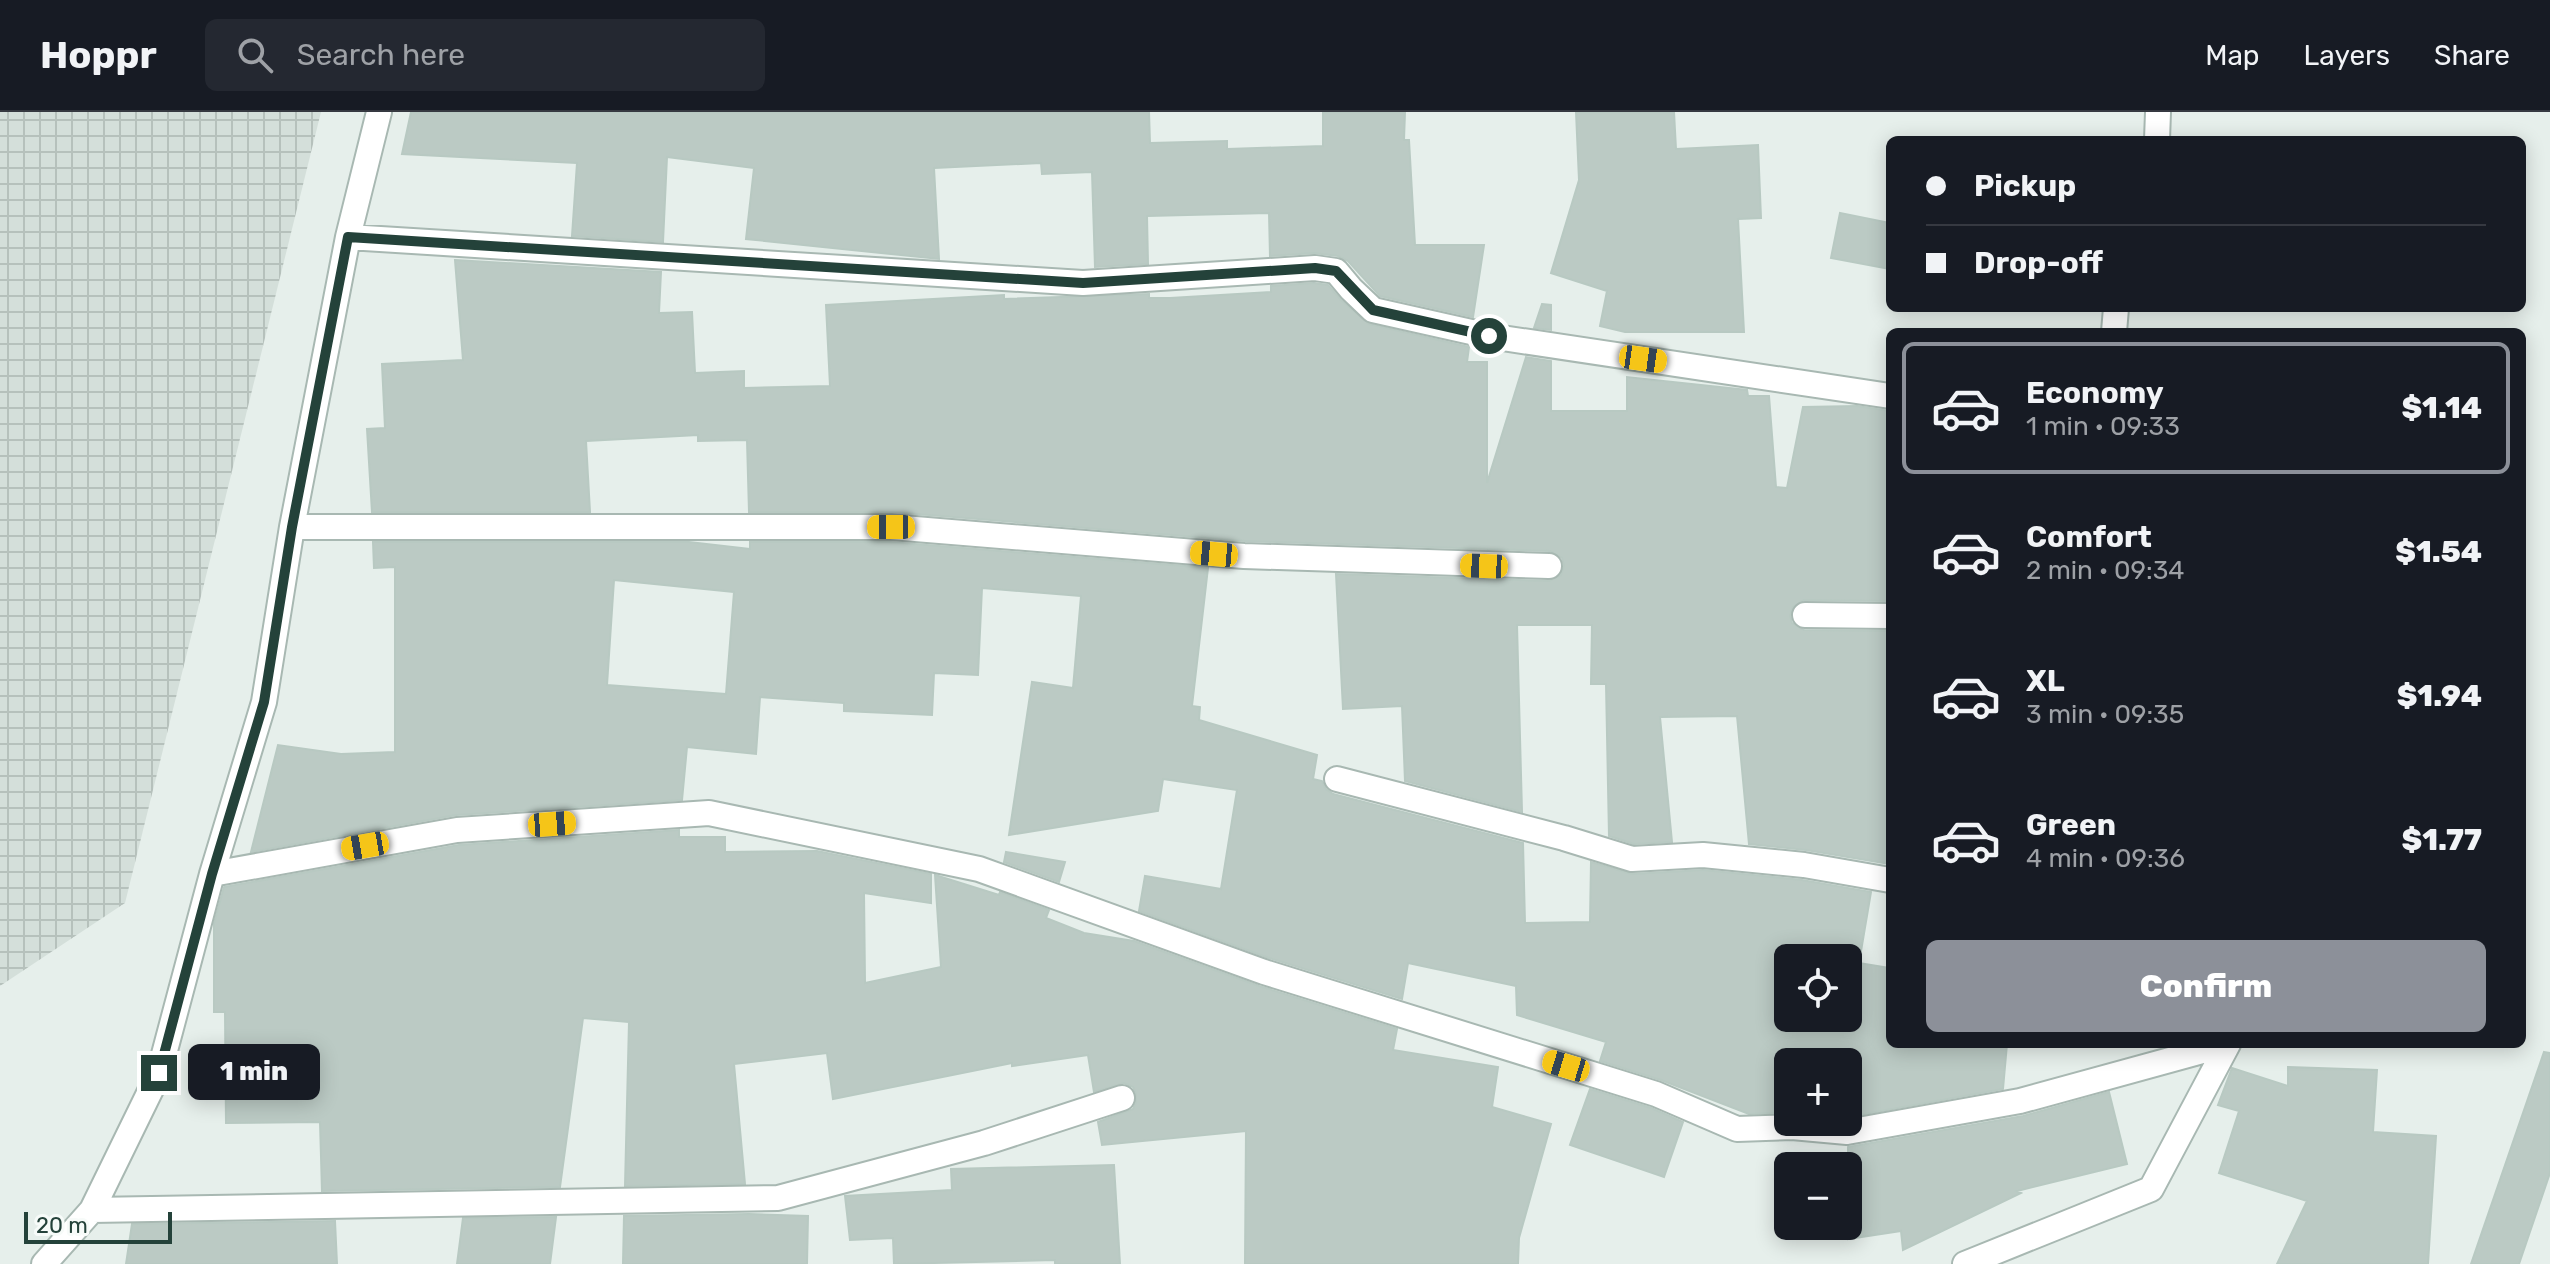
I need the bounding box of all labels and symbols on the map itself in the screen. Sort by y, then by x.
route start [1471,318,1507,354]
car [1618,344,1668,374]
car [867,515,915,539]
car [1189,540,1239,568]
car [1460,553,1508,579]
car [527,810,577,838]
car [339,830,391,862]
callout: 1 min [187,1045,319,1101]
car [1540,1048,1592,1084]
route end [141,1055,177,1091]
scale bar [24,1208,172,1244]

